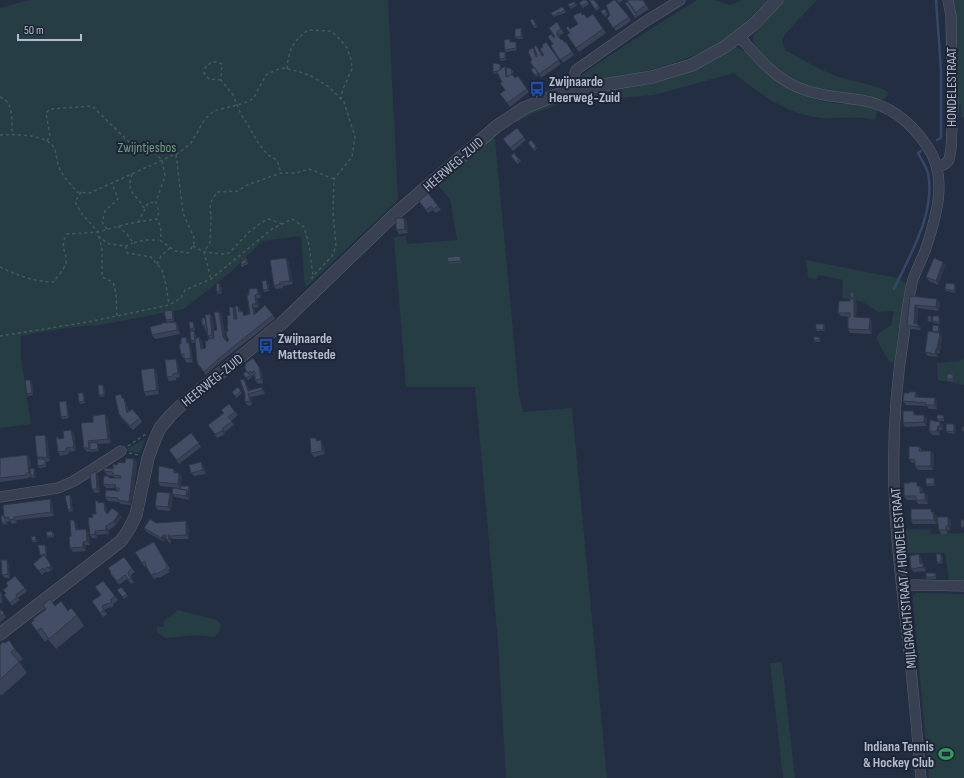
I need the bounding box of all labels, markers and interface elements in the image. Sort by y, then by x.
scale bar [18,16,81,42]
text: 50 m [24,23,44,38]
street label: HONDELESTRAAT [943,47,960,127]
place label: Zwijnaarde Heerweg-Zuid [549,73,620,106]
bus stop icon: Zwijnaarde Heerweg-Zuid [528,80,546,98]
street label: HEERWEG-ZUID [420,133,487,195]
park label: Zwijntjesbos [118,139,176,156]
place label: Zwijnaarde Mattestede [278,330,336,363]
bus stop icon: Zwijnaarde Mattestede [257,337,275,355]
street label: HEERWEG-ZUID [178,350,247,410]
street label: MIJLGRACHTSTRAAT / HONDELESTRAAT [887,487,920,669]
place label: Indiana Tennis & Hockey Club [863,738,934,771]
sports icon: Indiana Tennis & Hockey Club [937,745,955,763]

